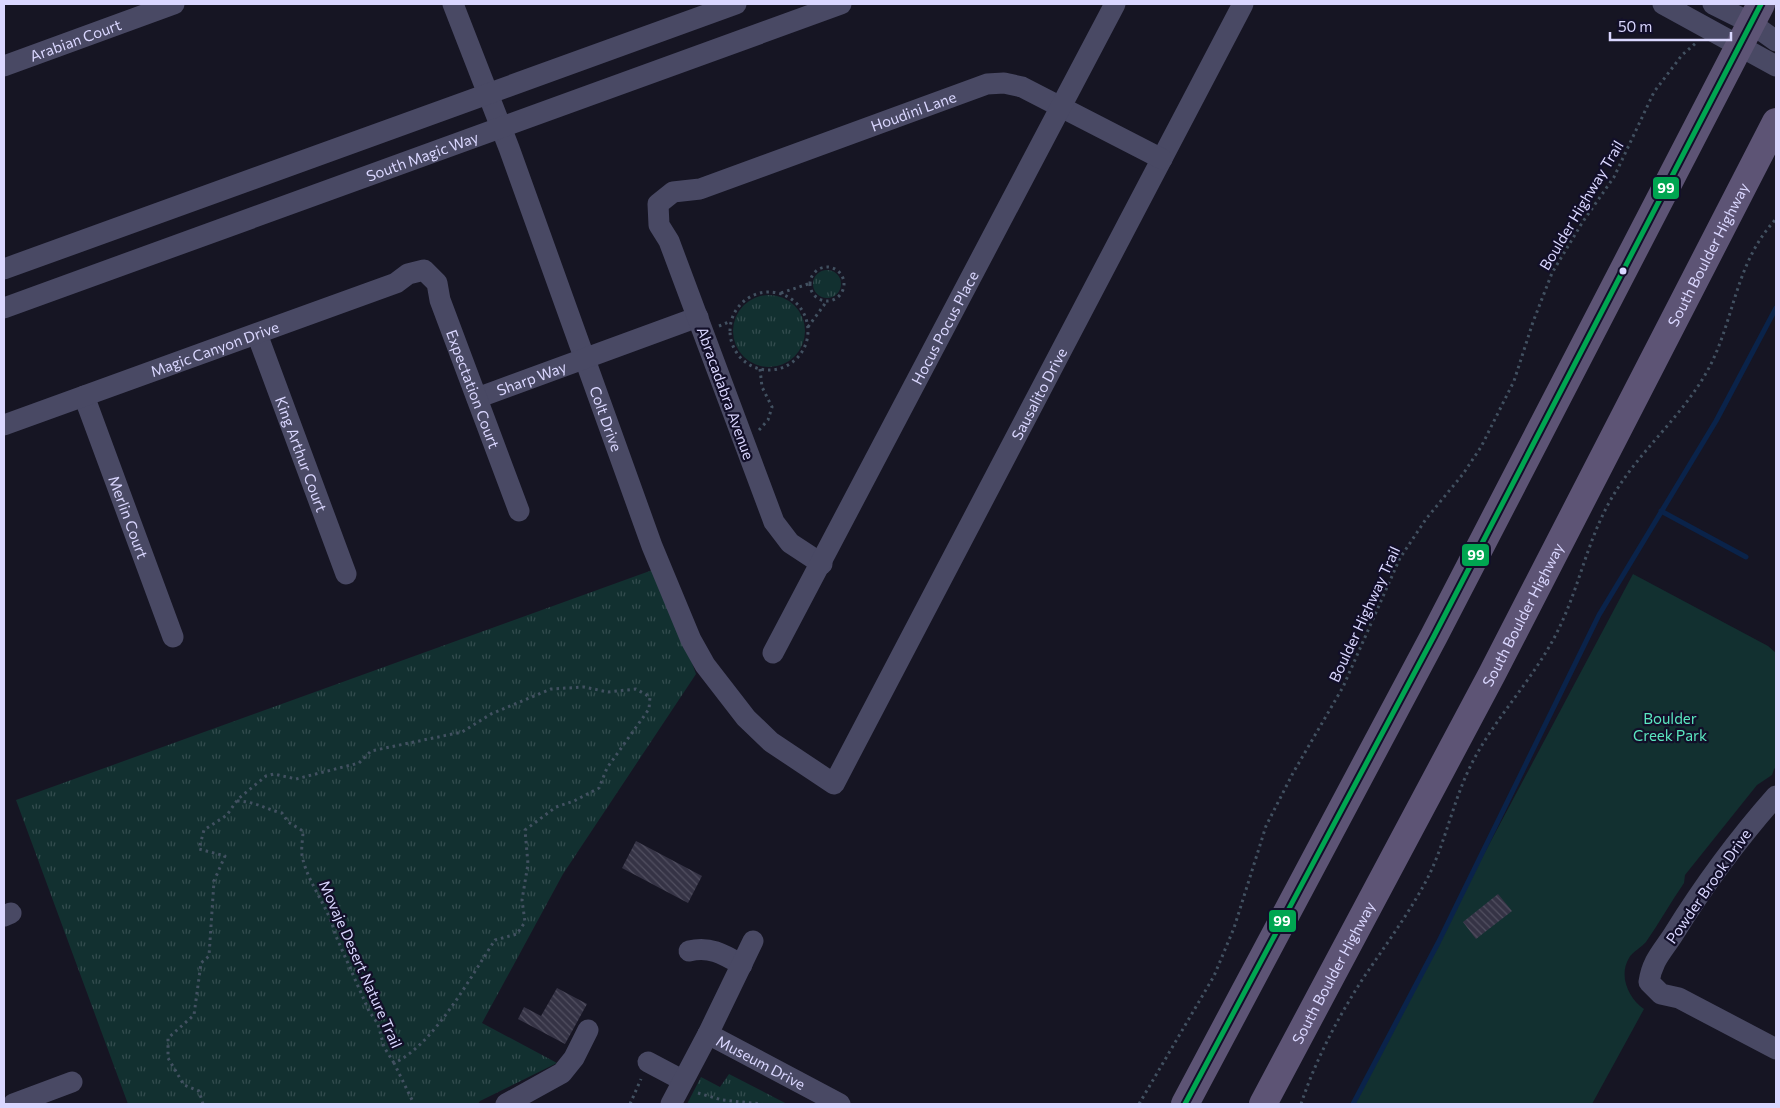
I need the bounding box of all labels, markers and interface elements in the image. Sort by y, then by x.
scale bar [1610,10,1731,42]
street label: Arabian Court [27,15,124,65]
text: 50 m [1618,17,1652,35]
street label: Houdini Lane [868,87,958,135]
street label: South Magic Way [364,127,481,185]
street label: Boulder Highway Trail [1535,137,1627,273]
line badge: 99 [1652,176,1680,200]
text: 99 [1657,179,1675,196]
street label: South Boulder Highway [1663,179,1752,329]
unlabelled marker [1618,266,1628,276]
street label: Hocus Pocus Place [907,268,982,387]
street label: Magic Canyon Drive [148,317,281,380]
street label: Abracadabra Avenue [694,324,758,462]
street label: Expectation Court [443,327,504,451]
street label: Sausalito Drive [1007,344,1070,443]
street label: Sharp Way [494,357,569,399]
street label: Colt Drive [586,383,626,454]
street label: King Arthur Court [272,394,331,514]
street label: Merlin Court [105,473,152,561]
street label: South Boulder Highway [1478,539,1567,689]
street label: Boulder Highway Trail [1325,543,1403,685]
line badge: 99 [1461,543,1490,567]
text: 99 [1467,546,1485,563]
park label: Boulder Creek Park [1633,709,1707,744]
street label: Powder Brook Drive [1662,825,1754,947]
street label: Movaje Desert Nature Trail [316,877,406,1051]
street label: South Boulder Highway [1288,898,1378,1047]
line badge: 99 [1268,909,1297,933]
text: 99 [1273,912,1291,929]
street label: Museum Drive [713,1031,809,1093]

